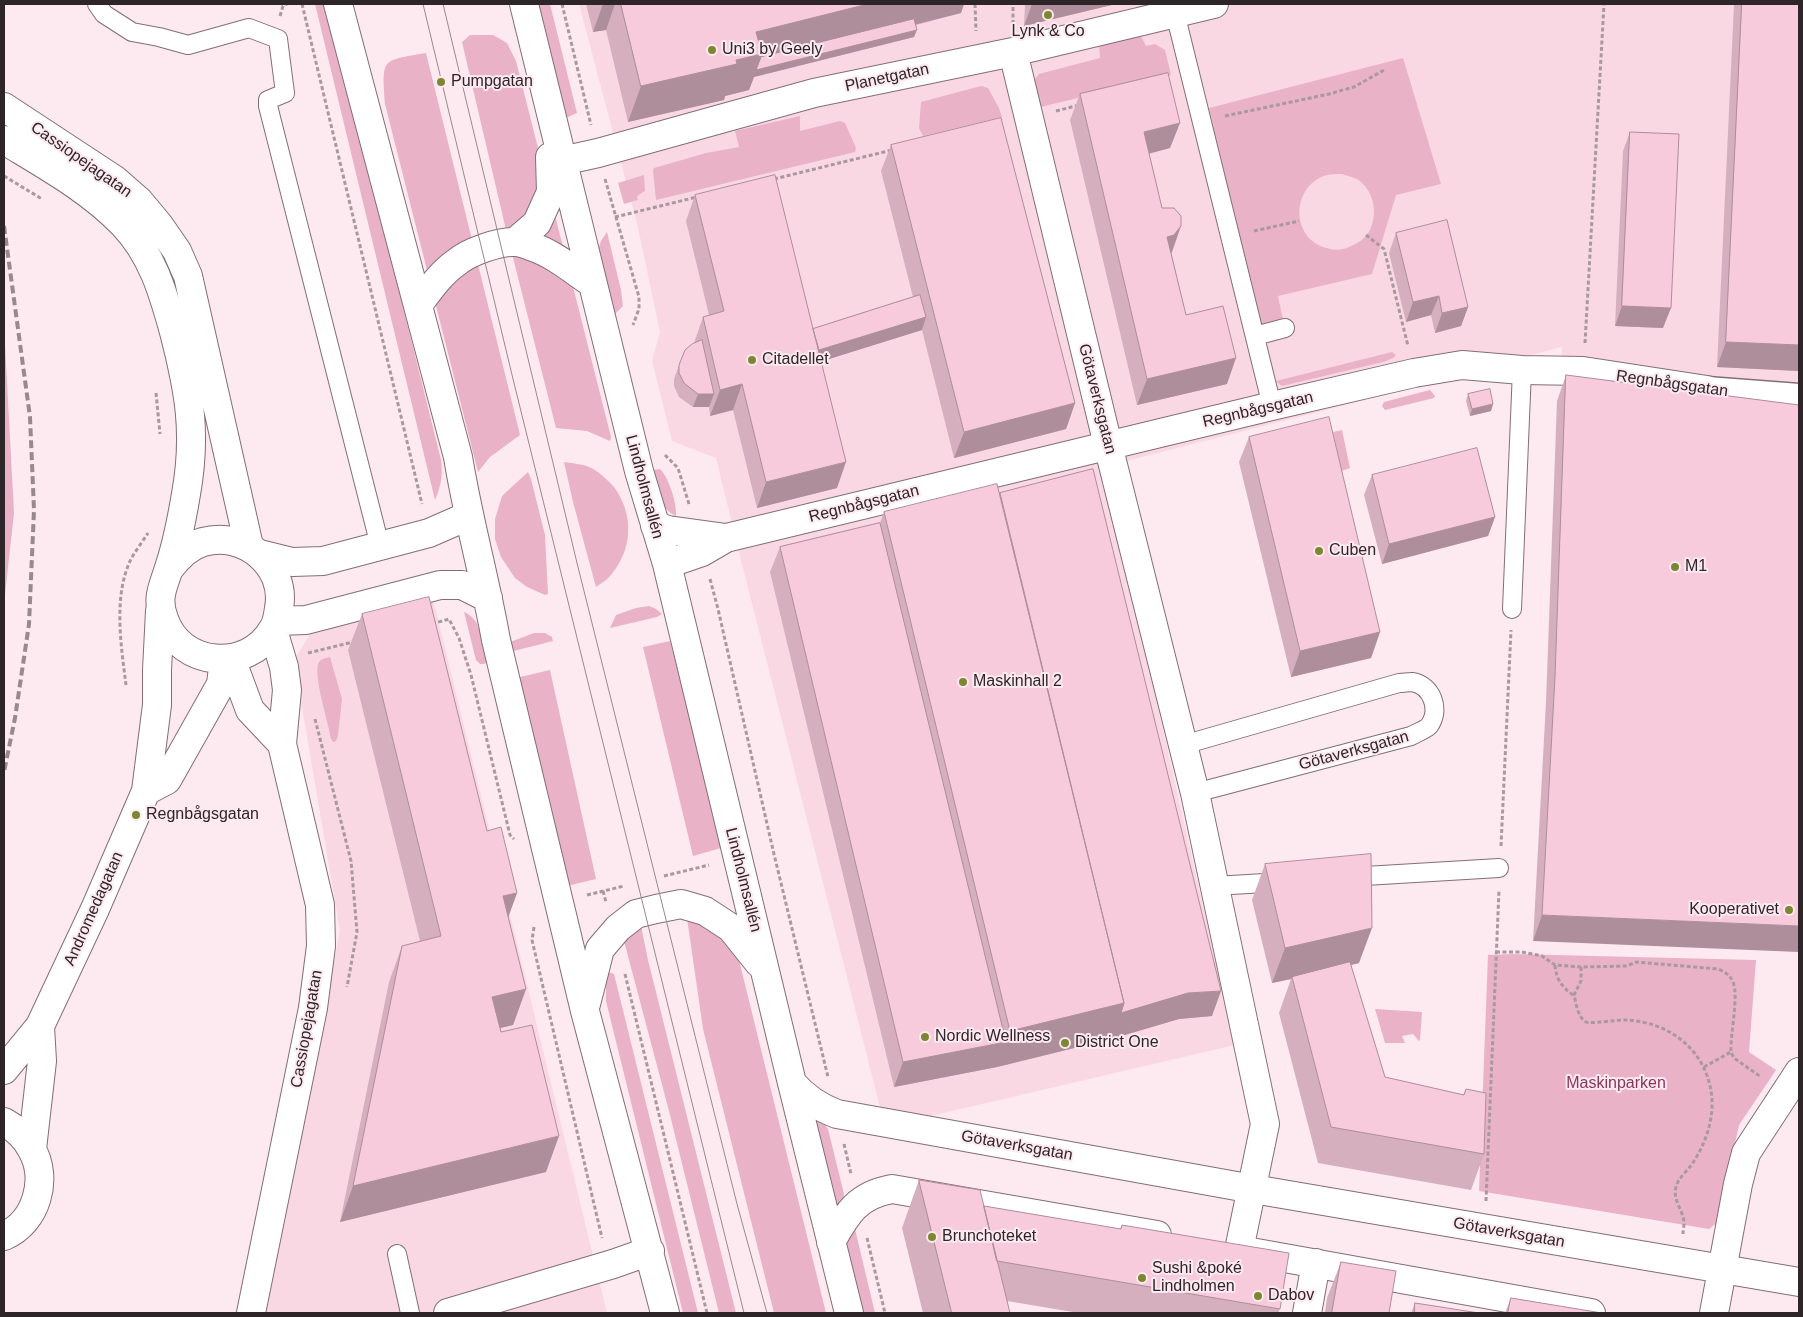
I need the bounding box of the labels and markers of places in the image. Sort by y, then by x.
marker: Lynk & Co [1042,9,1054,21]
place label: Lynk & Co [1011,22,1085,42]
place label: Uni3 by Geely [722,40,822,60]
marker: Uni3 by Geely [706,44,718,56]
place label: Pumpgatan [451,72,533,92]
marker: Pumpgatan [435,76,447,88]
place label: Citadellet [762,350,829,370]
marker: Citadellet [746,354,758,366]
place label: Cuben [1329,541,1376,561]
marker: Cuben [1313,545,1325,557]
place label: M1 [1685,557,1707,577]
marker: M1 [1669,561,1681,573]
place label: Maskinhall 2 [973,672,1062,692]
marker: Maskinhall 2 [957,676,969,688]
place label: Regnbågsgatan [146,805,259,825]
marker: Regnbågsgatan [130,809,142,821]
place label: Kooperativet [1689,900,1779,920]
marker: Kooperativet [1783,904,1795,916]
place label: Nordic Wellness [935,1027,1050,1047]
marker: Nordic Wellness [919,1031,931,1043]
place label: District One [1075,1033,1159,1053]
marker: District One [1059,1037,1071,1049]
place label: Brunchoteket [942,1227,1036,1247]
marker: Brunchoteket [926,1231,938,1243]
place label: Sushi &poké Lindholmen [1152,1259,1242,1297]
marker: Sushi &poké Lindholmen [1136,1272,1148,1284]
place label: Dabov [1268,1286,1314,1306]
marker: Dabov [1252,1290,1264,1302]

